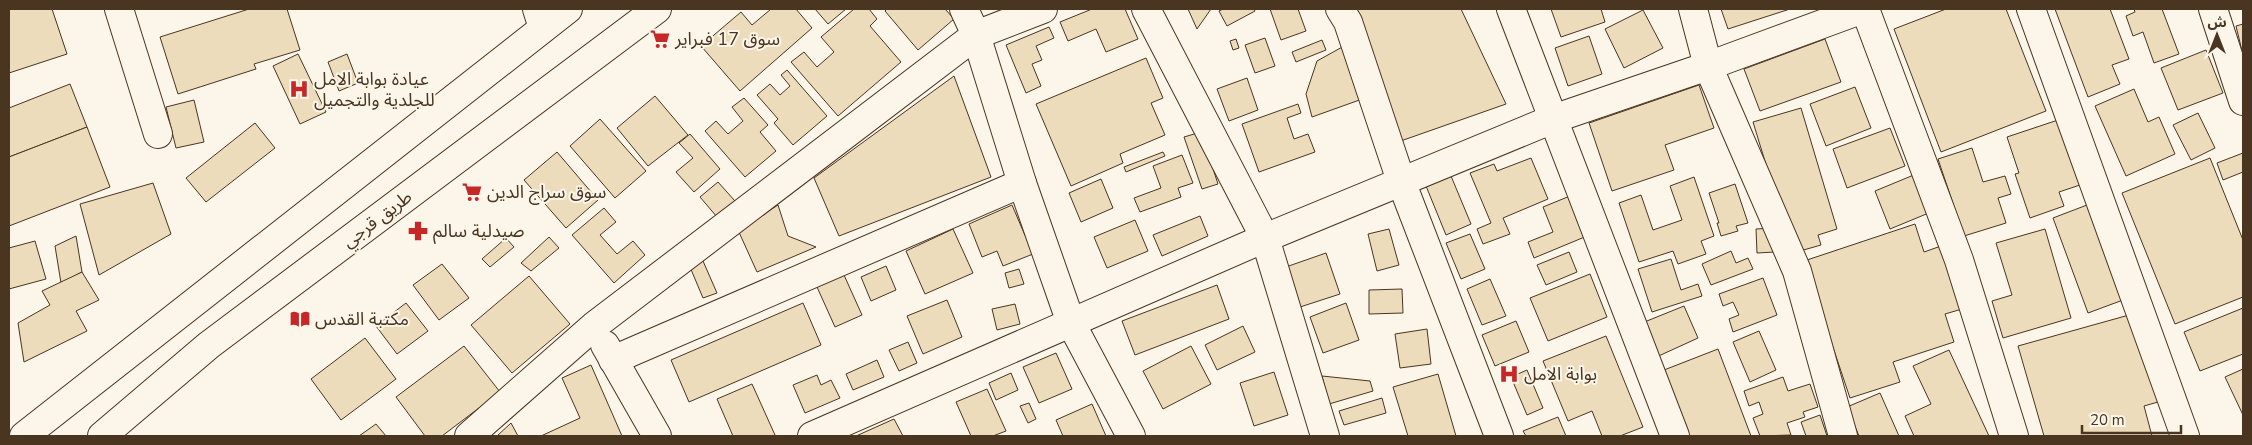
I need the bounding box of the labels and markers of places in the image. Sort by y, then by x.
place label: سوق 17 فبراير [674,27,780,51]
supermarket icon: سوق 17 فبراير [649,28,671,50]
place label: عيادة بوابة الامل للجلدية والتجميل [314,67,435,112]
hospital icon: عيادة بوابة الامل للجلدية والتجميل [288,78,310,100]
place label: سوق سراج الدين [487,180,606,205]
supermarket icon: سوق سراج الدين [461,181,483,203]
place label: صيدلية سالم [433,219,524,244]
pharmacy icon: صيدلية سالم [407,220,429,242]
place label: مكتبة القدس [315,307,409,331]
library icon: مكتبة القدس [289,308,311,330]
place label: بوابة الامل [1524,362,1597,386]
hospital icon: بوابة الامل [1498,363,1520,385]

